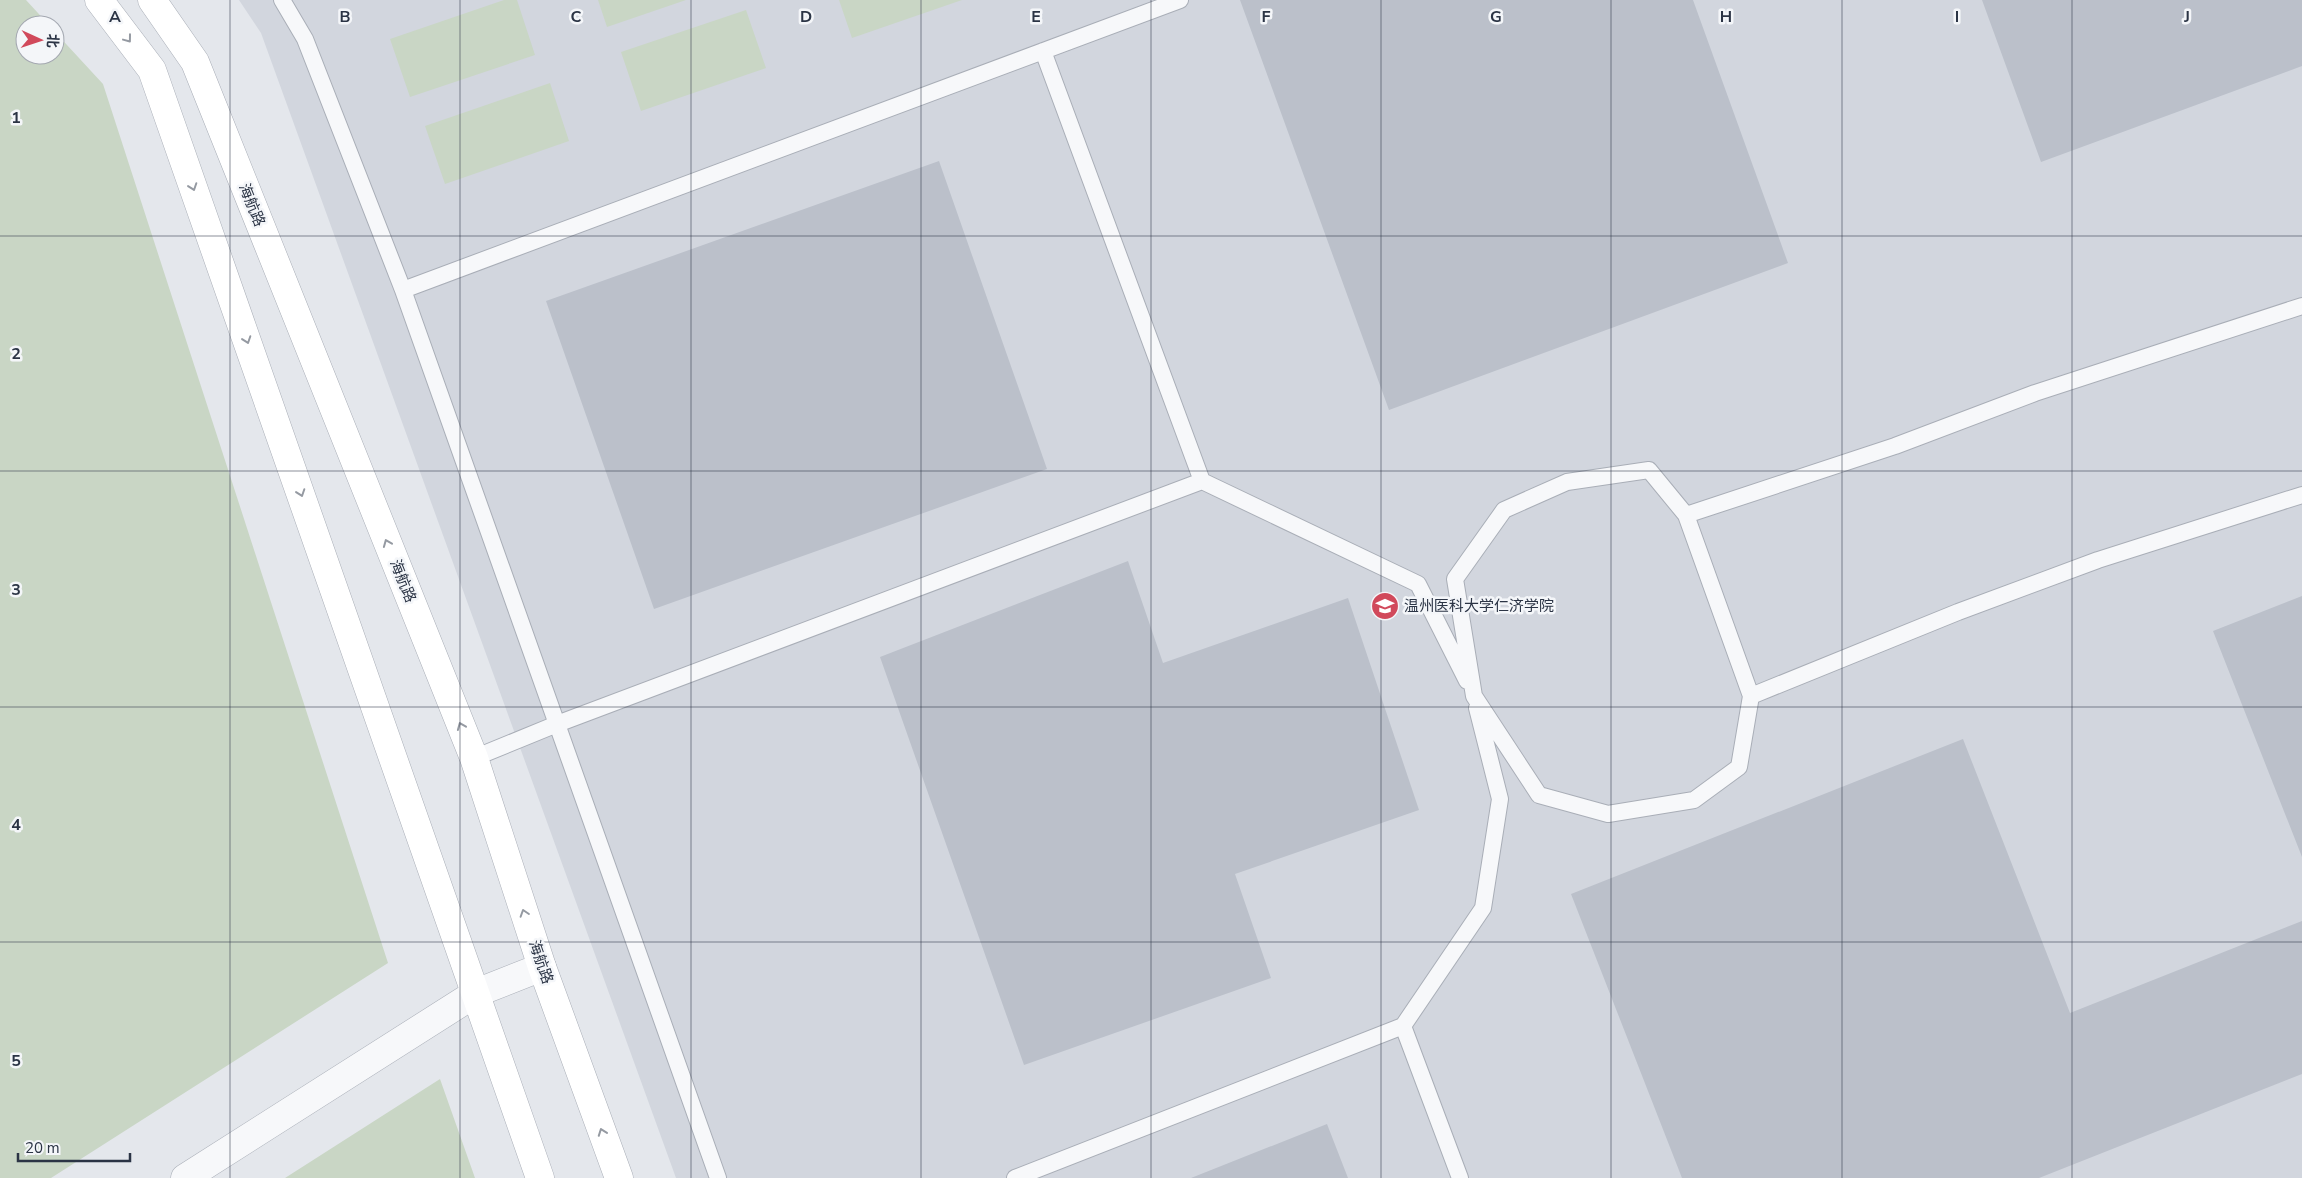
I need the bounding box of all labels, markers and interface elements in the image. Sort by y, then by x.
text: A [109,6,121,28]
text: B [339,6,351,28]
text: C [571,6,582,28]
text: D [800,6,812,28]
text: E [1031,6,1041,28]
text: F [1262,6,1271,28]
text: G [1490,6,1502,28]
text: H [1720,6,1732,28]
text: I [1955,6,1959,28]
text: J [2183,6,2190,28]
north arrow [15,15,65,65]
text: 北 [43,33,62,48]
one-way arrow [123,33,131,42]
text: 1 [11,107,21,129]
street label: 海航路 [234,180,270,230]
one-way arrow [187,182,197,190]
one-way arrow [241,335,251,344]
text: 2 [11,343,21,365]
one-way arrow [295,488,305,497]
one-way arrow [383,539,394,548]
street label: 海航路 [385,556,421,606]
text: 3 [11,579,21,601]
school or university icon: 温州医科大学仁济学院 [1370,591,1400,621]
place label: 温州医科大学仁济学院 [1404,596,1554,616]
one-way arrow [457,722,467,731]
text: 4 [11,814,21,836]
one-way arrow [520,909,530,918]
street label: 海航路 [524,937,558,987]
text: 5 [11,1050,21,1072]
one-way arrow [598,1128,608,1137]
scale bar [18,1130,130,1162]
text: 20 m [25,1138,60,1158]

